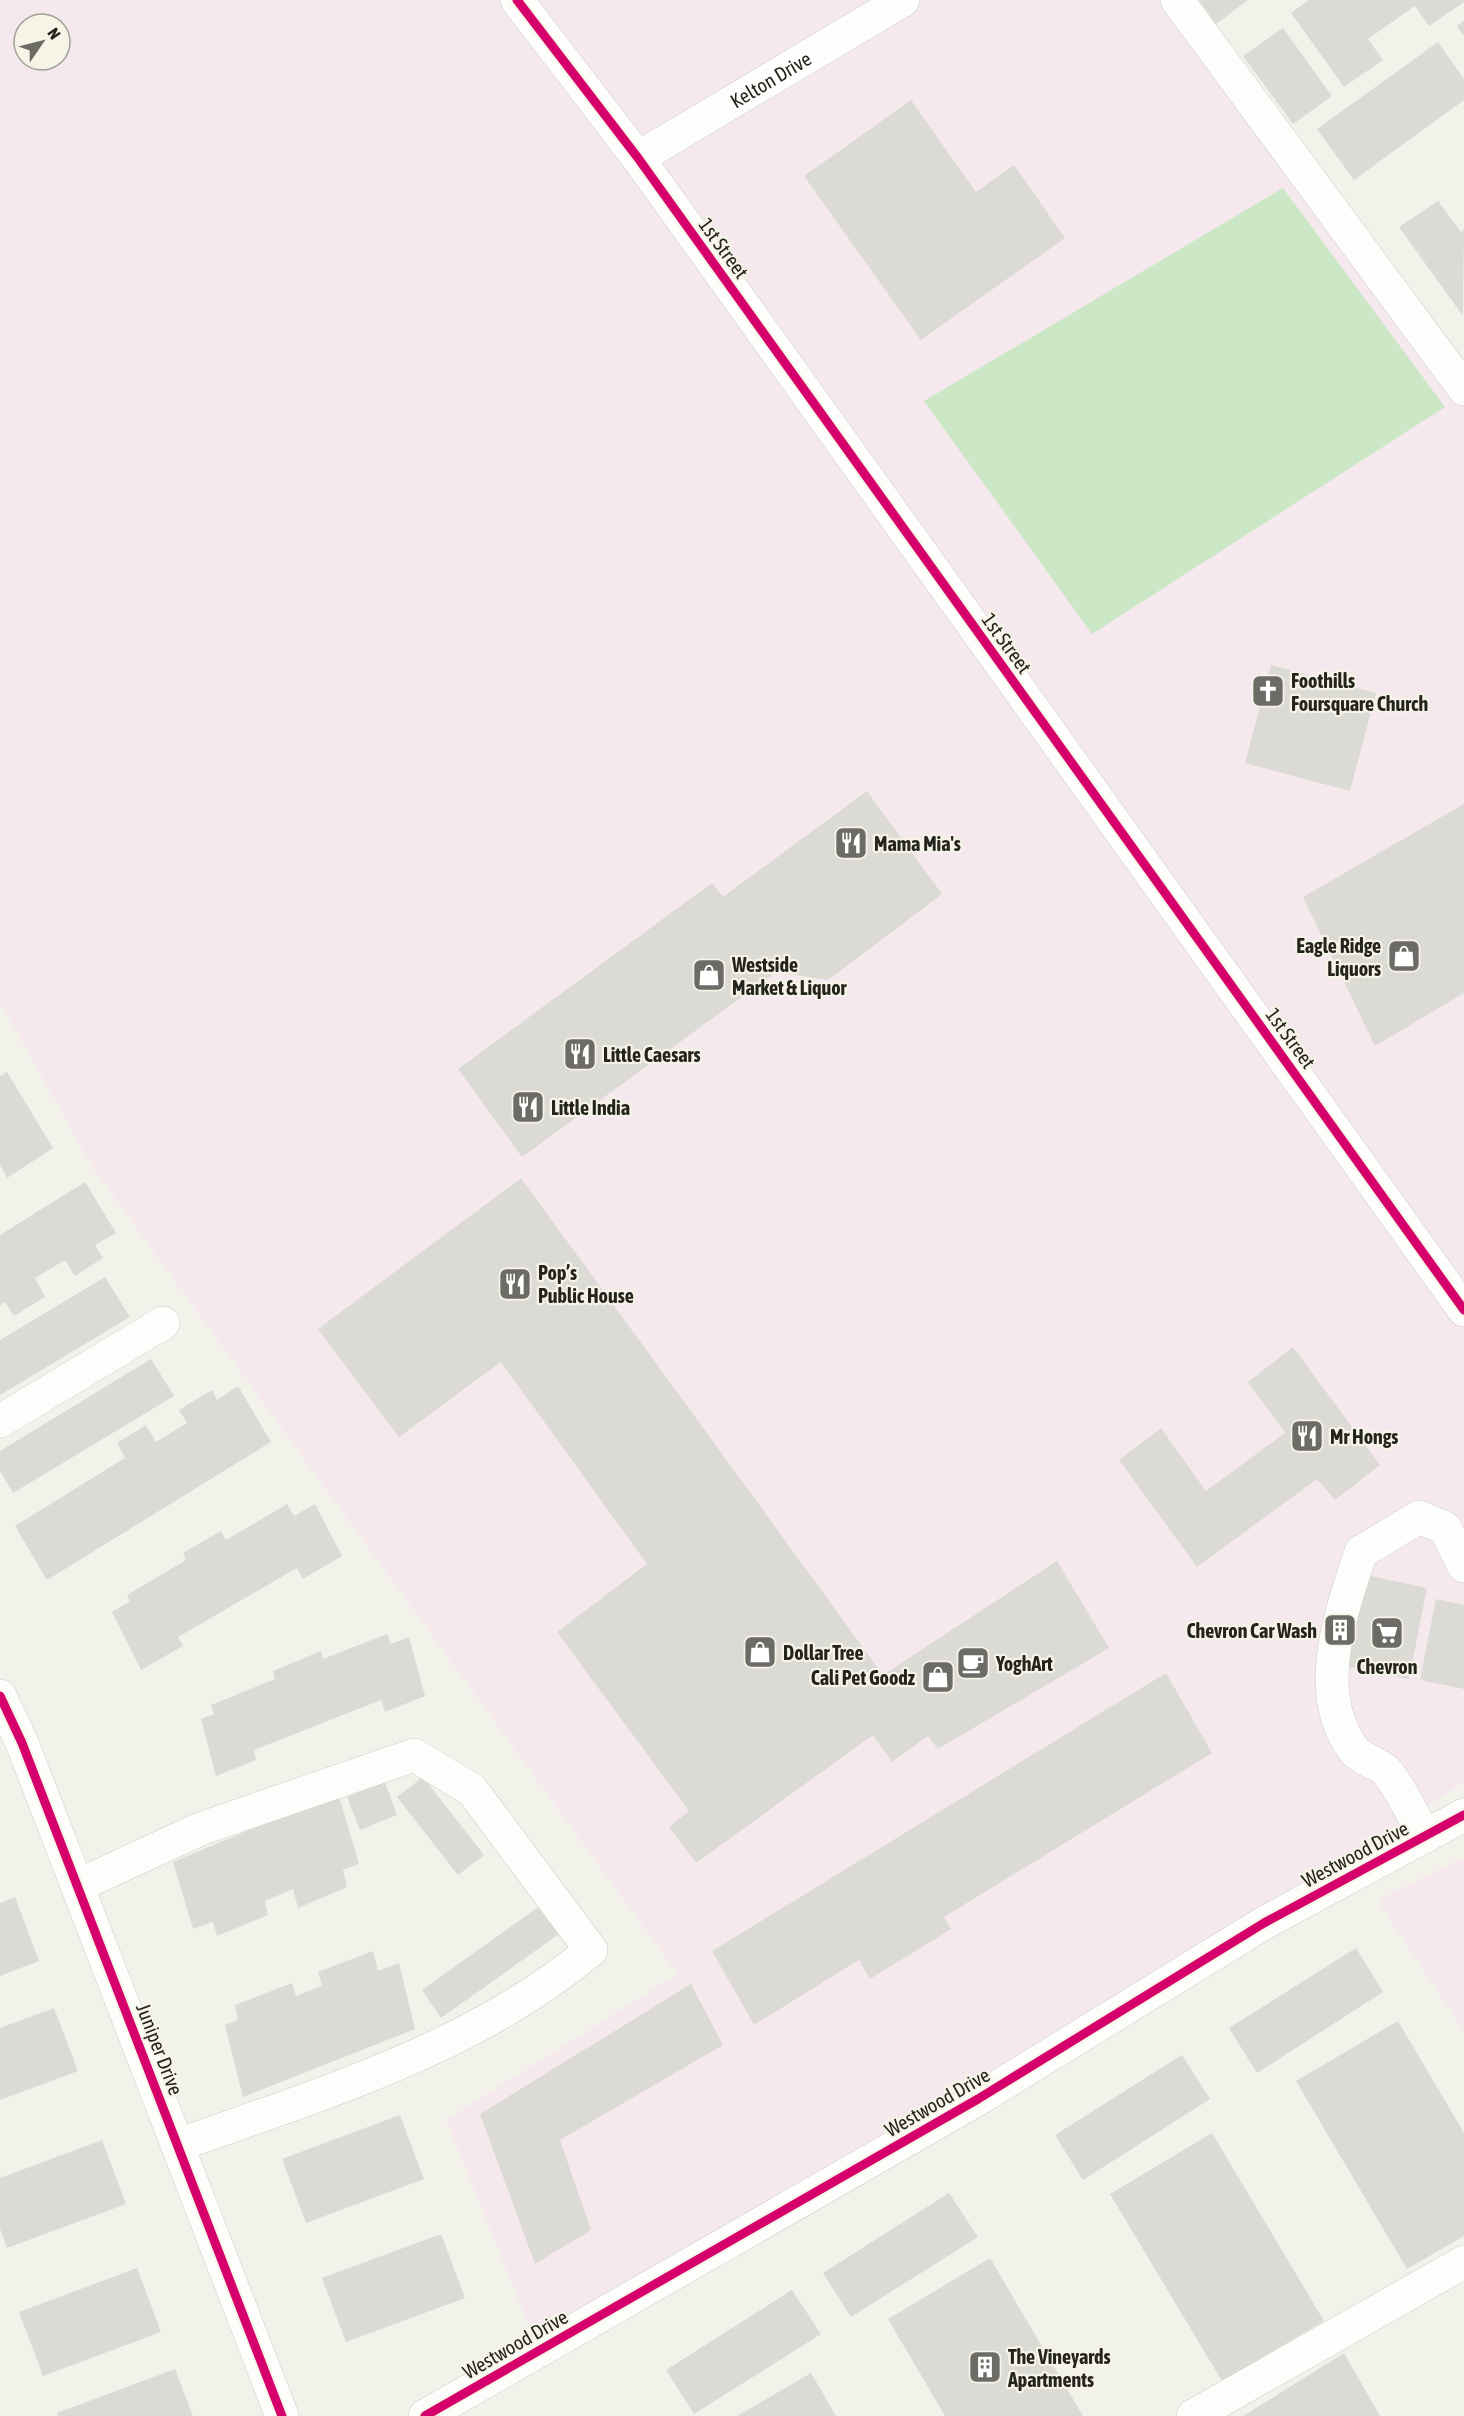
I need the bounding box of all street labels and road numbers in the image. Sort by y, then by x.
street label: Kelton Drive [726,46,815,112]
street label: 1st Street [694,213,754,283]
street label: 1st Street [977,608,1037,678]
street label: 1st Street [1261,1003,1321,1073]
street label: Westwood Drive [1298,1816,1412,1892]
street label: Juniper Drive [132,2000,188,2098]
street label: Westwood Drive [880,2063,994,2141]
street label: Westwood Drive [458,2305,572,2383]

